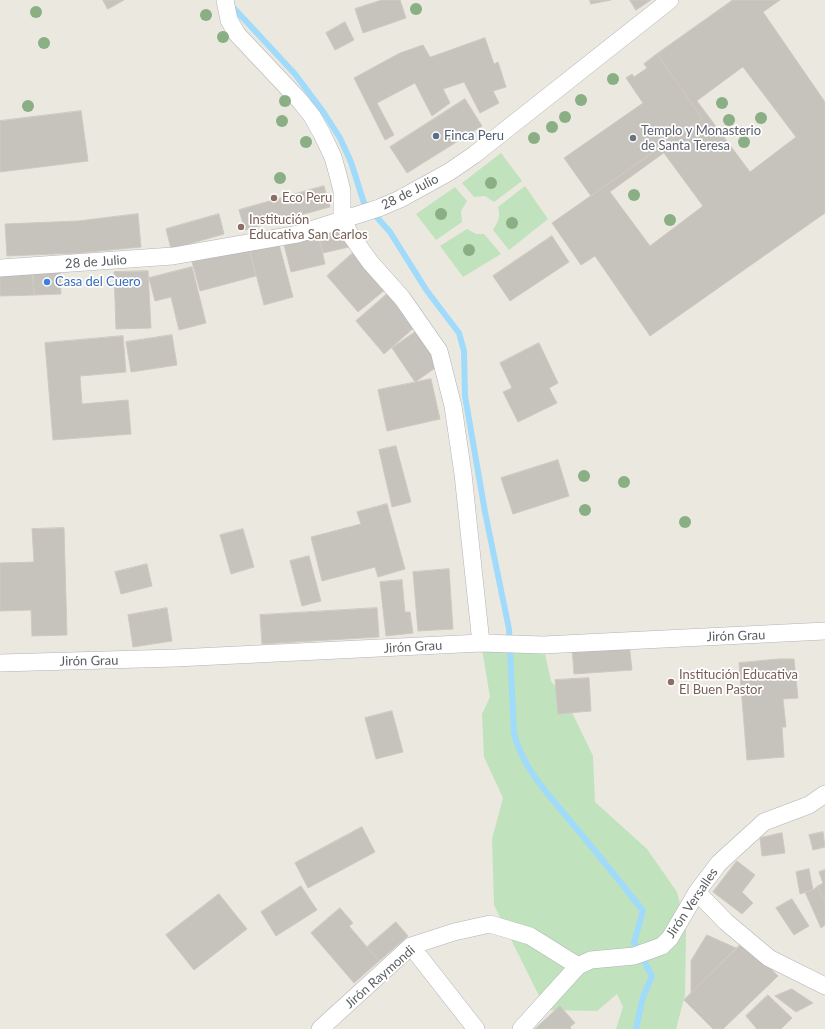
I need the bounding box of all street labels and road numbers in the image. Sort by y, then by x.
street label: 28 de Julio [379,171,441,213]
street label: 28 de Julio [65,252,127,272]
street label: Jirón Grau [706,627,766,645]
street label: Jirón Grau [383,638,443,656]
street label: Jirón Grau [60,653,118,669]
street label: Jirón Versalles [663,865,721,941]
street label: Jirón Raymondi [342,942,418,1012]

